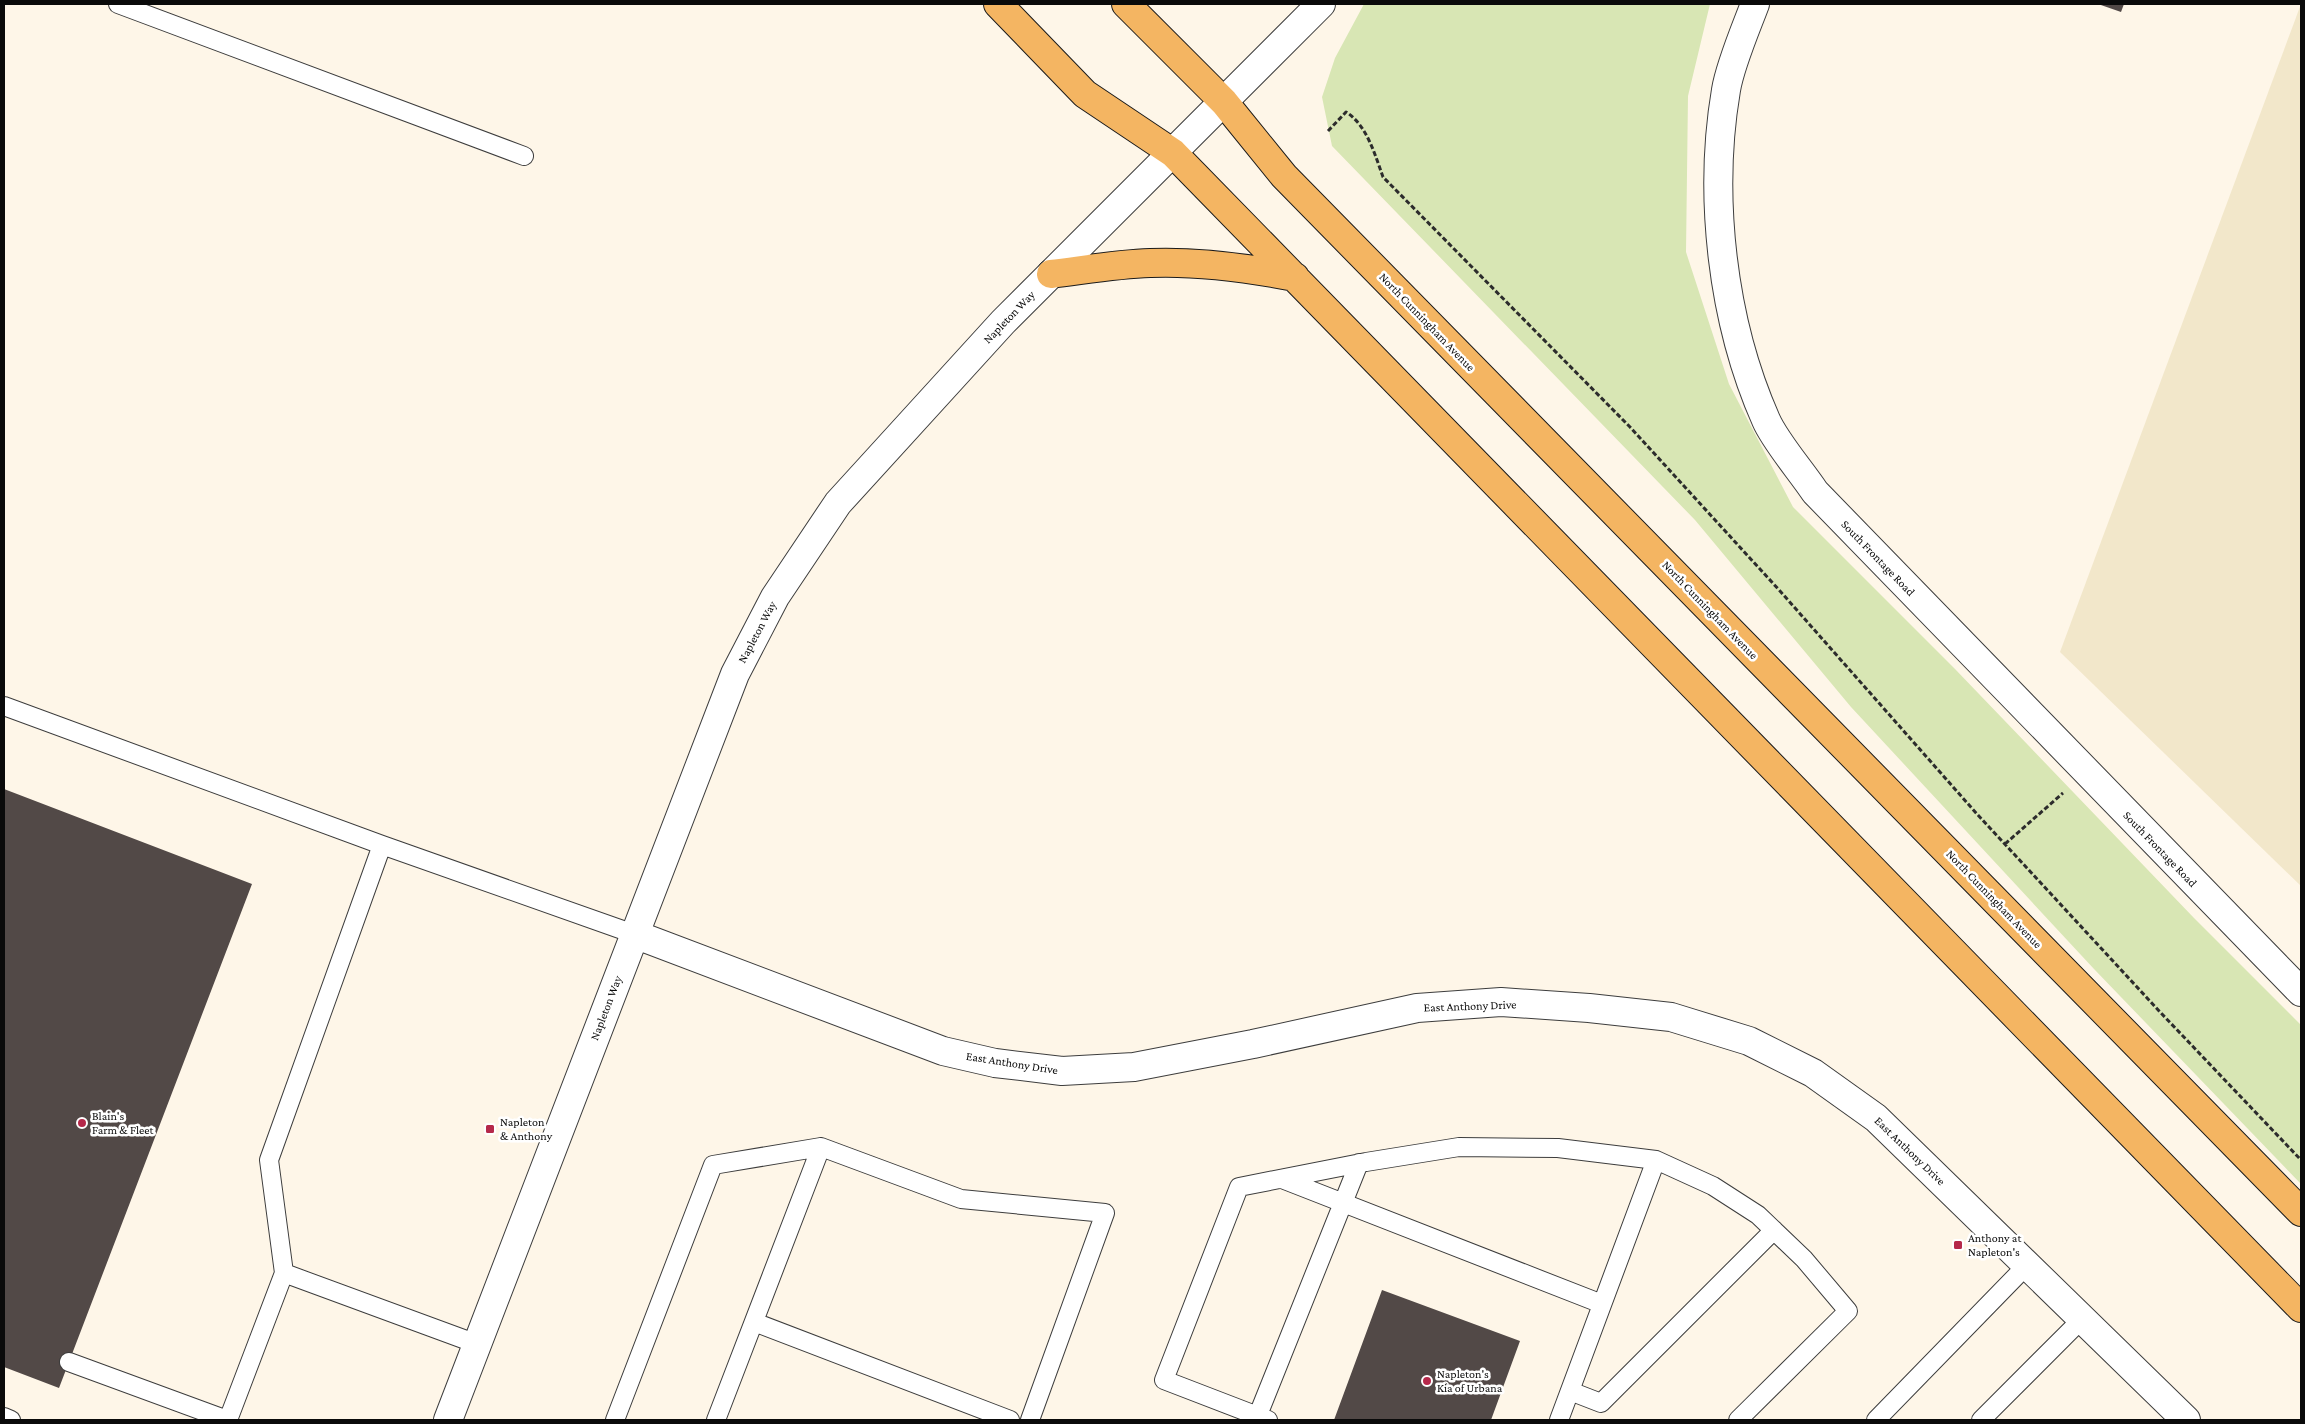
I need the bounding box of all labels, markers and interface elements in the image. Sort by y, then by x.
street label: North Cunningham Avenue [1376,270,1478,374]
street label: Napleton Way [980,287,1038,346]
street label: South Frontage Road [1838,517,1918,599]
street label: North Cunningham Avenue [1659,558,1761,662]
street label: Napleton Way [735,598,779,665]
street label: South Frontage Road [2120,808,2200,890]
street label: North Cunningham Avenue [1943,847,2045,951]
street label: Napleton Way [587,973,625,1042]
street label: East Anthony Drive [1423,997,1517,1015]
street label: East Anthony Drive [965,1049,1059,1077]
place label: Blain's Farm & Fleet [92,1109,155,1137]
street label: East Anthony Drive [1872,1114,1948,1188]
place label: Napleton & Anthony [500,1115,553,1143]
marker: Blain's Farm & Fleet [76,1117,88,1129]
marker: Napleton & Anthony [484,1123,496,1135]
place label: Anthony at Napleton's [1968,1231,2022,1259]
marker: Anthony at Napleton's [1952,1239,1964,1251]
place label: Napleton's Kia of Urbana [1437,1367,1503,1395]
marker: Napleton's Kia of Urbana [1421,1375,1433,1387]

